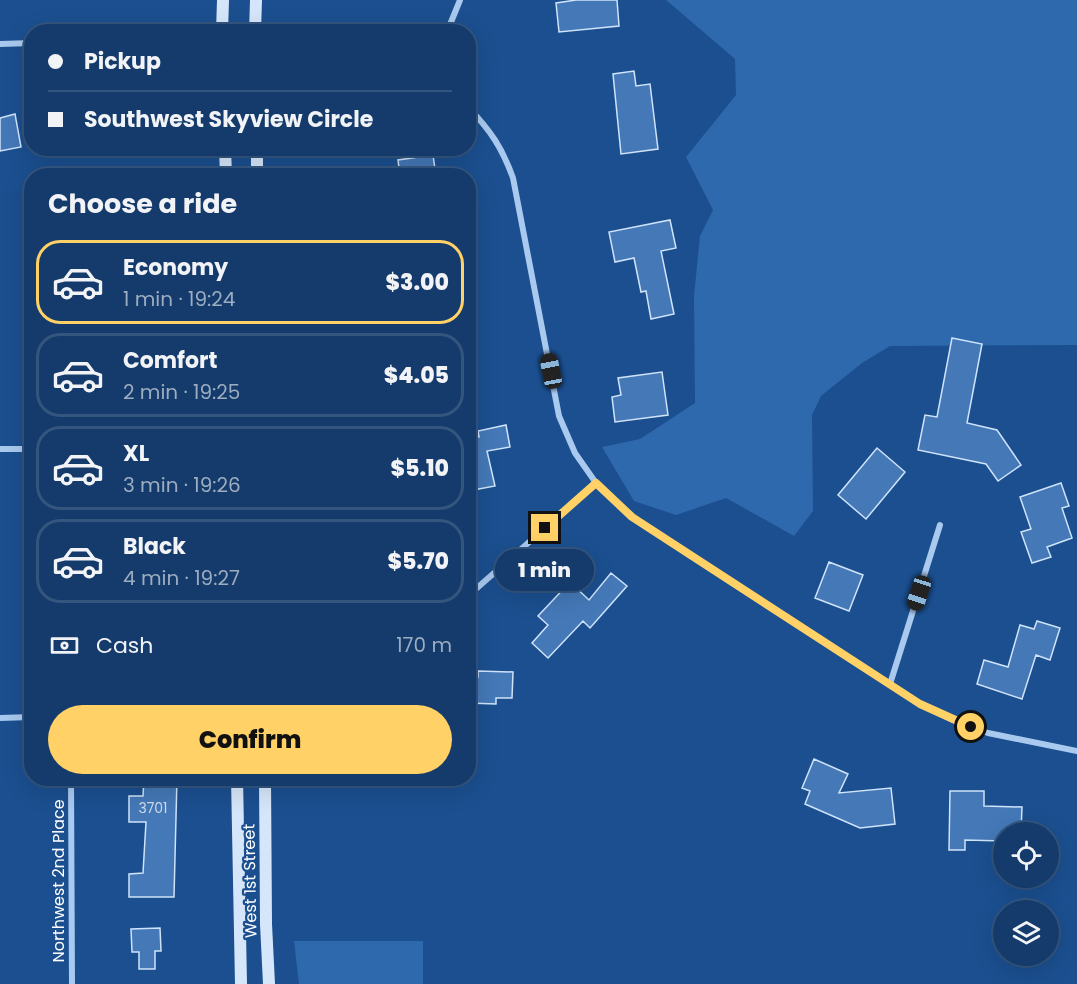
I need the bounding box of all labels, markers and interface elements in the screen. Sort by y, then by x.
text: Pickup [84,46,161,77]
text: Southwest Skyview Circle [84,104,373,135]
text: Choose a ride [48,185,237,222]
text: Economy [123,252,228,283]
icon: car [51,255,105,309]
text: $3.00 [386,267,449,298]
text: 1 min · 19:24 [123,285,235,313]
text: Comfort [123,345,217,376]
icon: car [51,348,105,402]
car [539,352,563,390]
text: $4.05 [384,360,449,391]
text: 2 min · 19:25 [123,378,240,406]
text: XL [123,438,149,469]
icon: car [51,441,105,495]
text: $5.10 [390,453,449,484]
text: 3 min · 19:26 [123,471,241,499]
route end [531,514,558,541]
text: Black [123,531,186,562]
icon: car [51,534,105,588]
text: $5.70 [387,546,449,577]
callout: 1 min [496,549,594,591]
text: 1 min [518,556,571,584]
text: 4 min · 19:27 [123,564,240,592]
car [905,573,933,613]
icon: cash [48,629,81,662]
text: Cash [96,630,153,661]
text: 170 m [396,631,452,659]
button: Confirm [48,705,452,774]
route start [957,713,984,740]
house number: 3701 [138,798,168,818]
street label: Northwest 2nd Place [47,799,70,963]
map controls [993,822,1059,966]
button: locate [993,822,1059,888]
street label: West 1st Street [238,823,262,938]
button: layers [993,900,1059,966]

